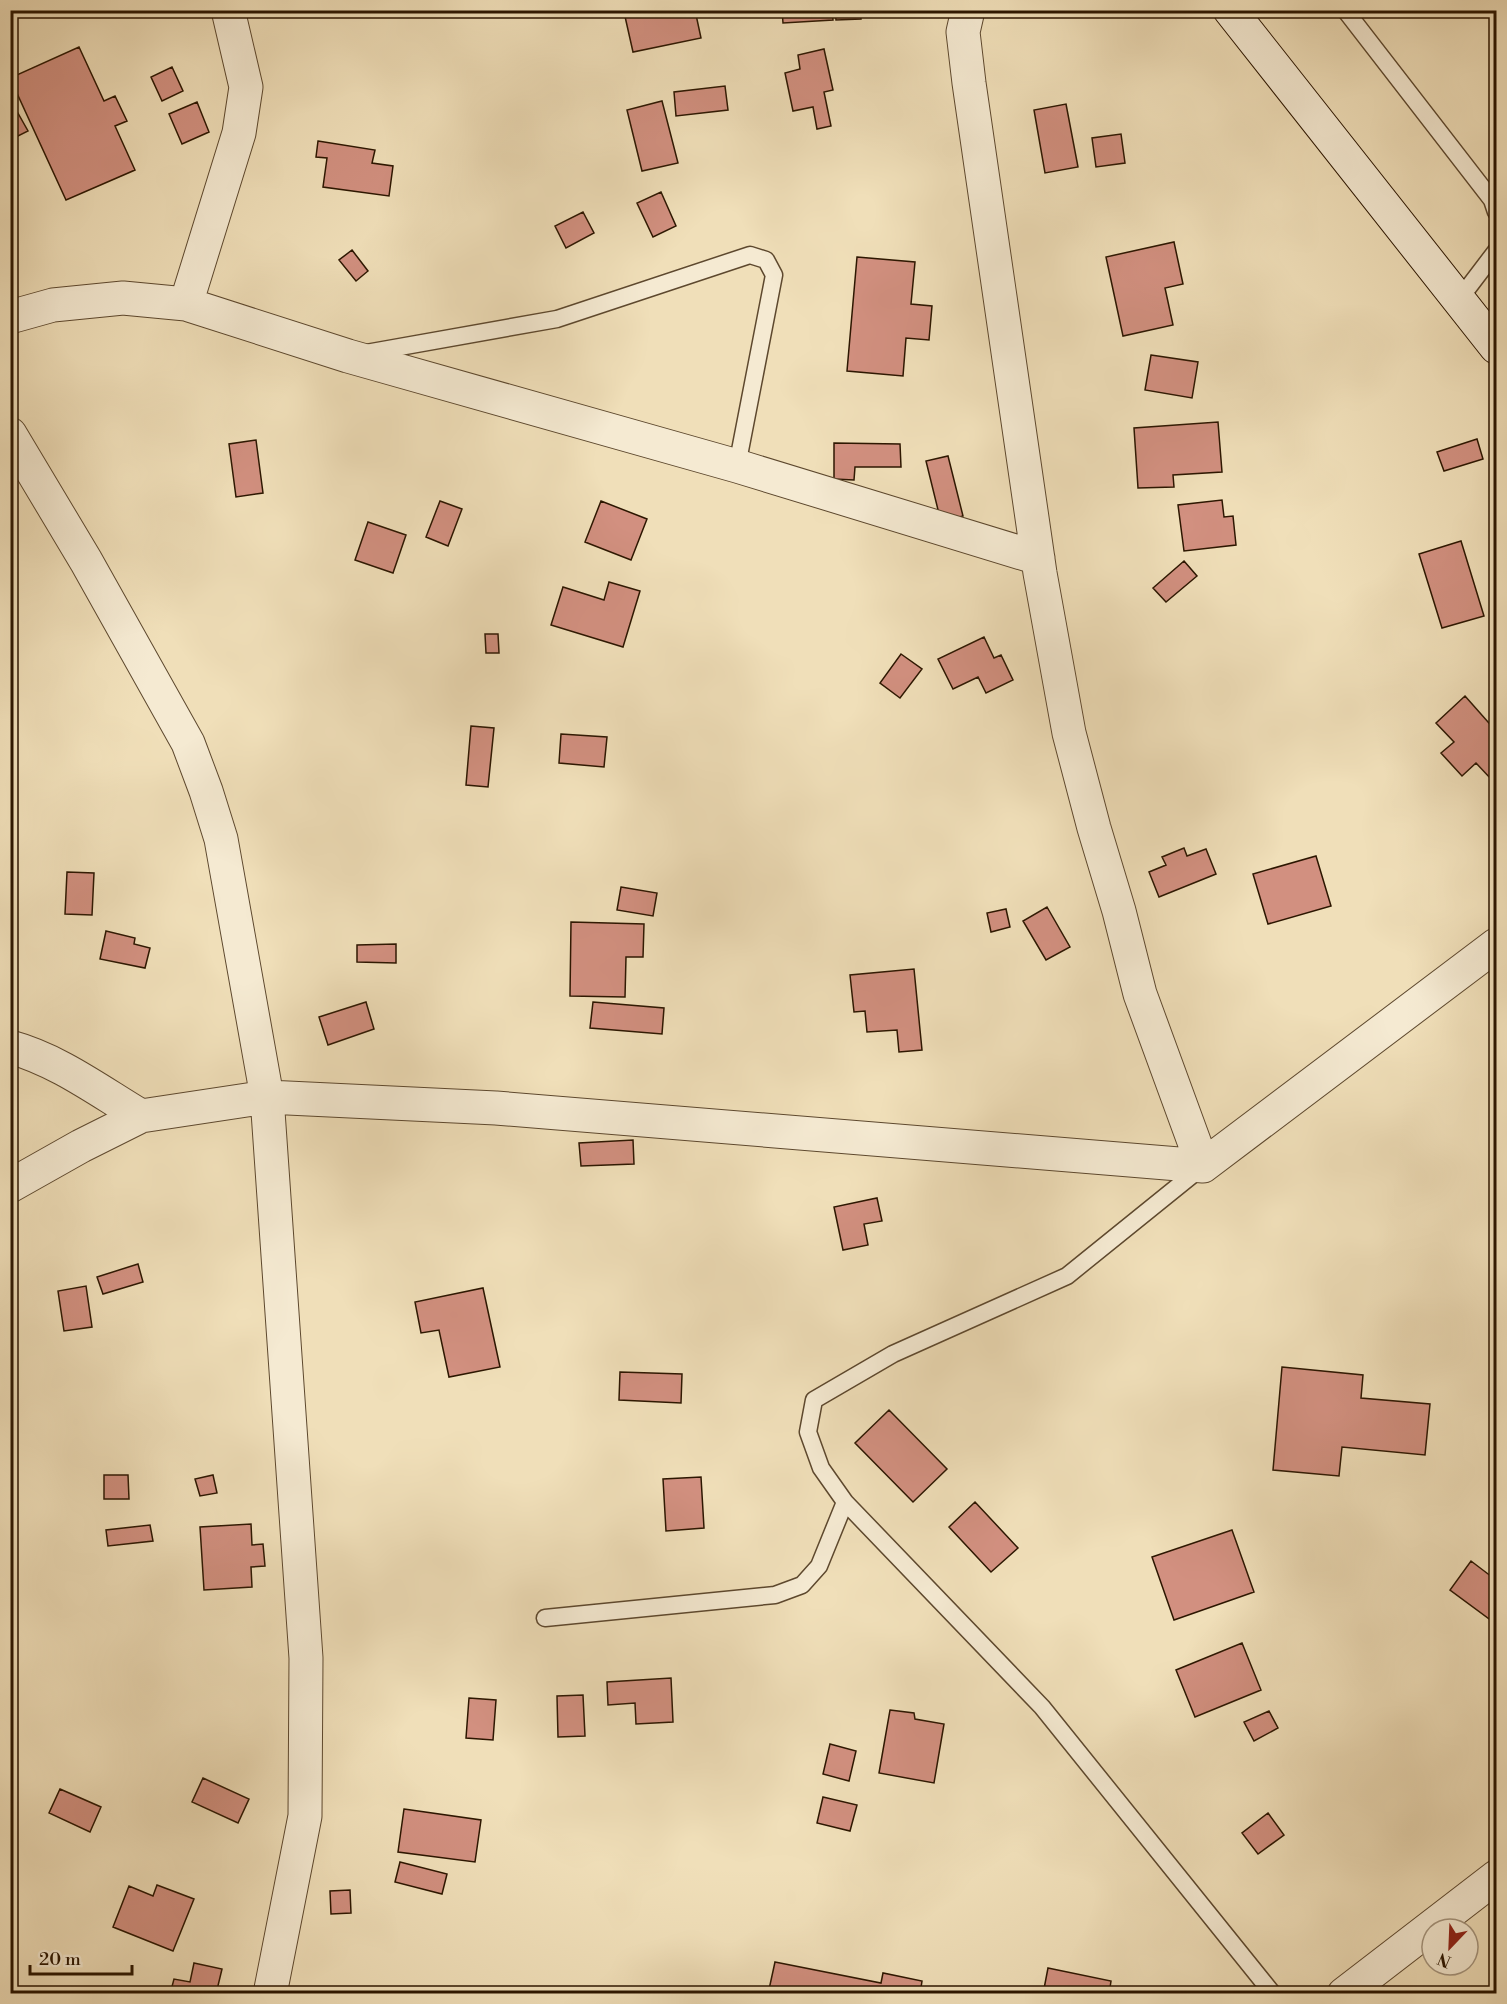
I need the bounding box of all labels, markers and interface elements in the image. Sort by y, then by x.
north arrow [1420,1917,1480,1977]
scale bar [30,1938,132,1976]
text: 20 m [39,1948,81,1971]
text: N [1434,1948,1454,1972]

